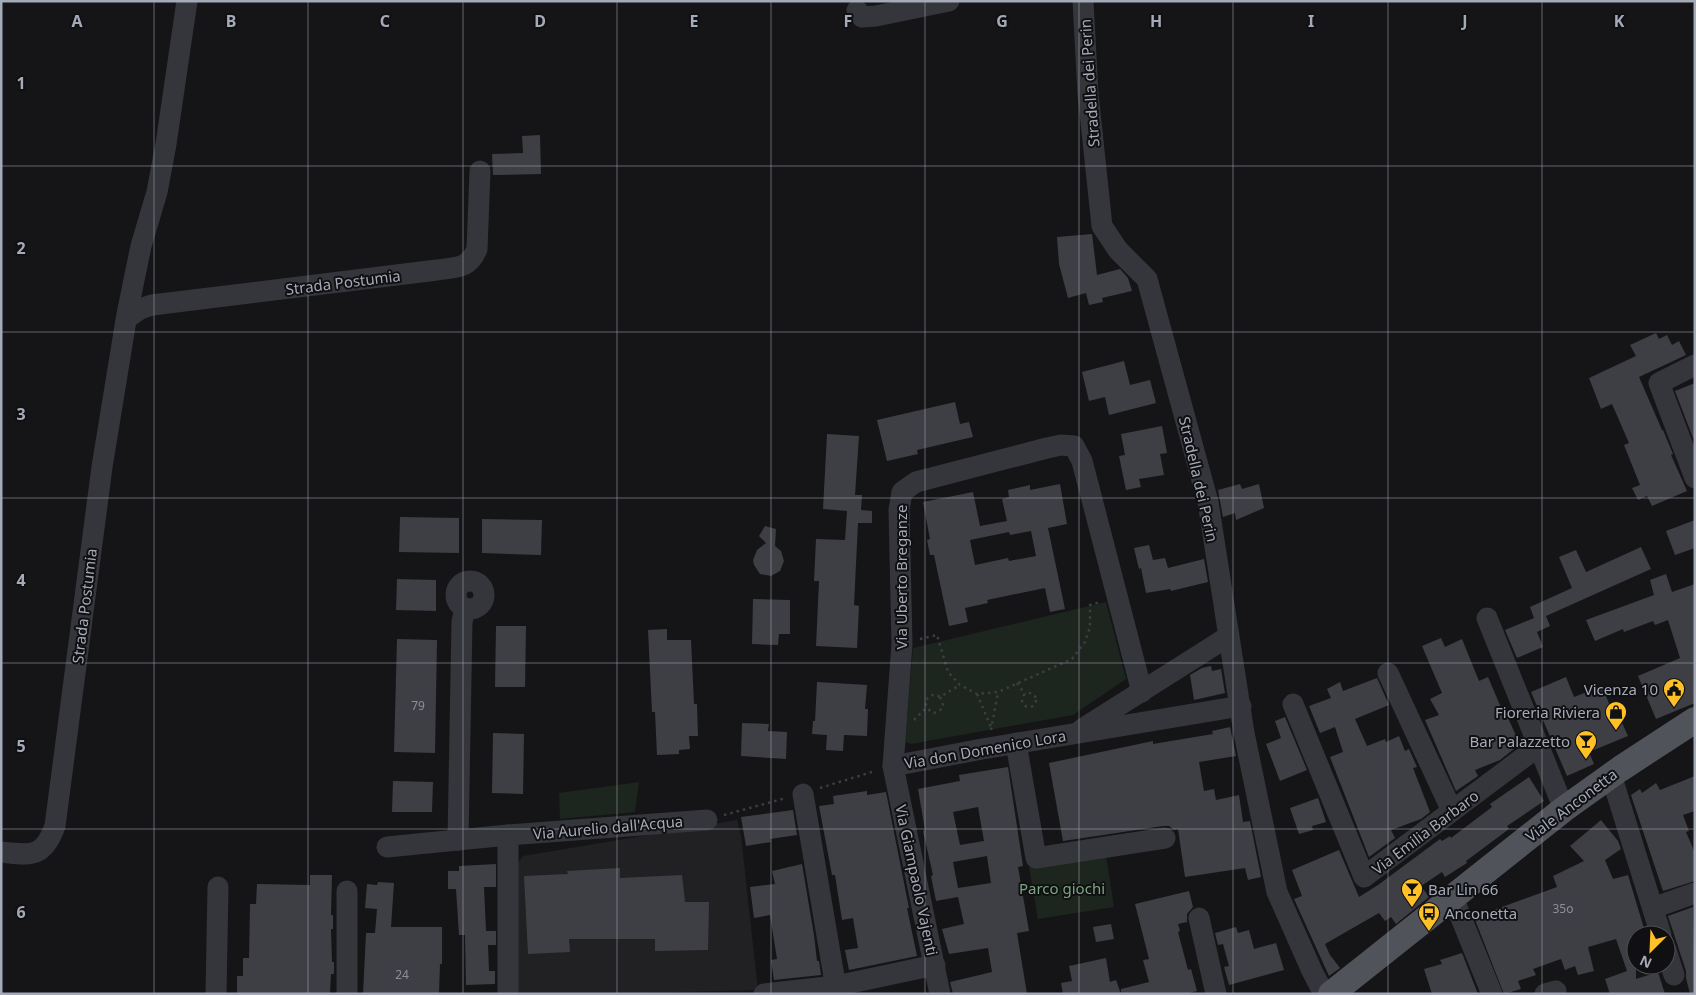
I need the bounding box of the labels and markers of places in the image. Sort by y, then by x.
public building icon: Vicenza 10 [1662,677,1686,708]
place label: Vicenza 10 [1584,679,1658,699]
shop icon: Fioreria Riviera [1604,700,1628,731]
place label: Fioreria Riviera [1495,702,1600,722]
bar icon: Bar Palazzetto [1574,729,1598,760]
place label: Bar Palazzetto [1469,731,1570,751]
bar icon: Bar Lin 66 [1400,877,1424,908]
place label: Bar Lin 66 [1428,879,1498,899]
bus stop icon: Anconetta [1417,901,1441,932]
place label: Anconetta [1445,903,1517,923]

